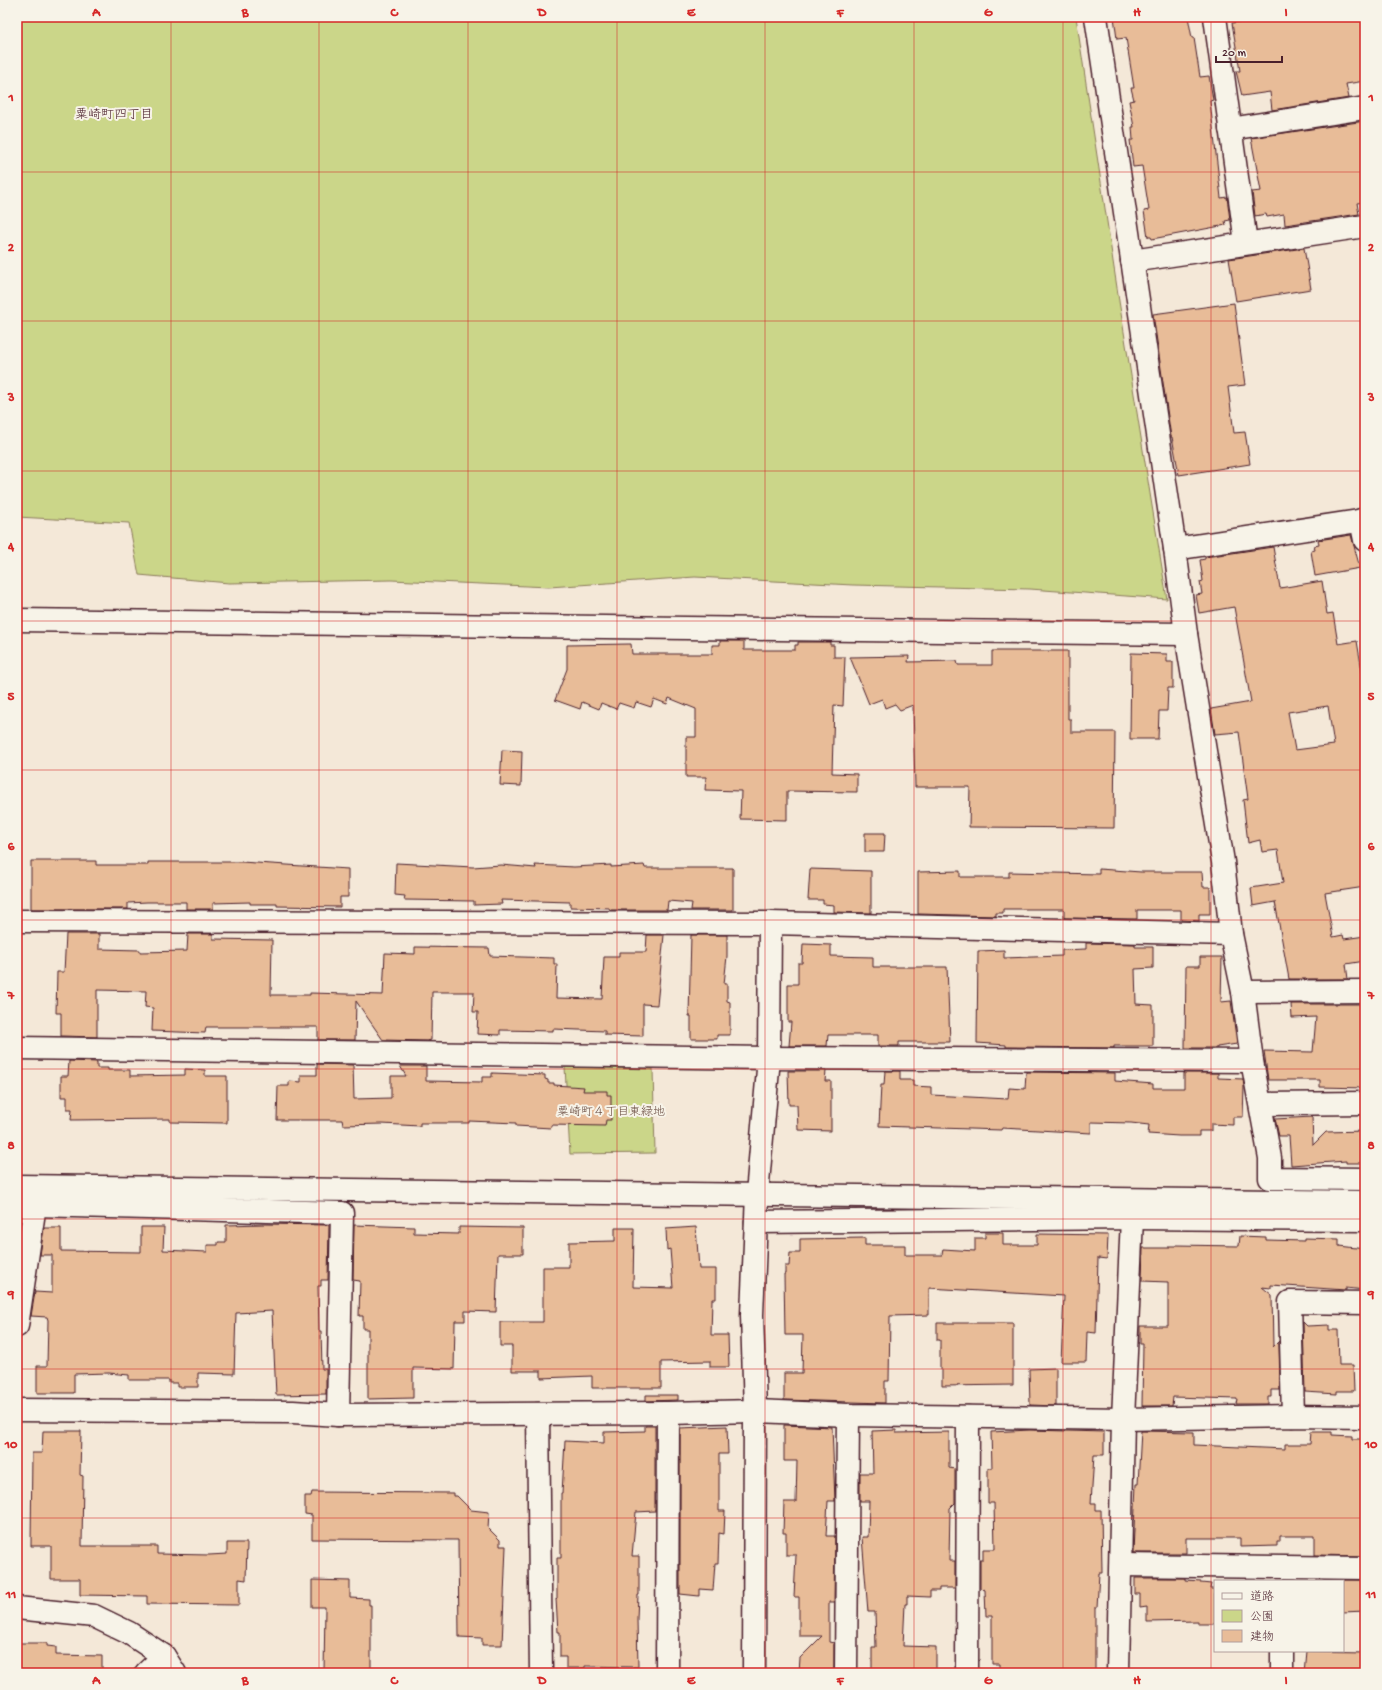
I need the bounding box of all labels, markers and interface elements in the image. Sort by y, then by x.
text: A [91,6,101,21]
text: B [241,6,250,21]
text: C [389,6,399,21]
text: D [537,6,547,21]
text: E [687,6,696,21]
text: F [836,6,845,21]
text: G [984,6,993,21]
text: H [1133,6,1141,21]
text: I [1284,6,1288,21]
scale bar [1216,38,1282,64]
text: 20 m [1222,47,1247,61]
text: 1 [7,91,14,106]
text: 1 [1367,91,1374,106]
district label: 粟崎町四丁目 [75,107,153,123]
text: 2 [8,241,15,256]
text: 2 [1368,241,1375,256]
text: 3 [7,391,15,406]
text: 3 [1367,391,1375,406]
text: 4 [7,540,15,555]
text: 4 [1367,540,1375,555]
text: 5 [8,690,15,705]
text: 5 [1368,690,1375,705]
text: 6 [8,840,15,855]
text: 6 [1368,840,1375,855]
text: 7 [7,989,16,1004]
text: 7 [1367,989,1376,1004]
park label: 粟崎町４丁目東緑地 [557,1105,665,1120]
text: 8 [7,1139,15,1154]
text: 8 [1367,1139,1375,1154]
text: 9 [7,1288,15,1303]
text: 9 [1367,1288,1375,1303]
text: 10 [4,1438,18,1453]
text: 10 [1364,1438,1378,1453]
legend [1214,1580,1344,1652]
text: 11 [5,1588,16,1603]
text: 11 [1365,1588,1376,1603]
text: 道路 [1250,1590,1274,1605]
text: 公園 [1250,1610,1274,1625]
text: 建物 [1250,1630,1274,1645]
text: A [91,1674,101,1689]
text: B [241,1674,250,1689]
text: C [389,1674,399,1689]
text: D [537,1674,547,1689]
text: E [687,1674,696,1689]
text: F [836,1674,845,1689]
text: G [984,1674,993,1689]
text: H [1133,1674,1141,1689]
text: I [1284,1674,1288,1689]

